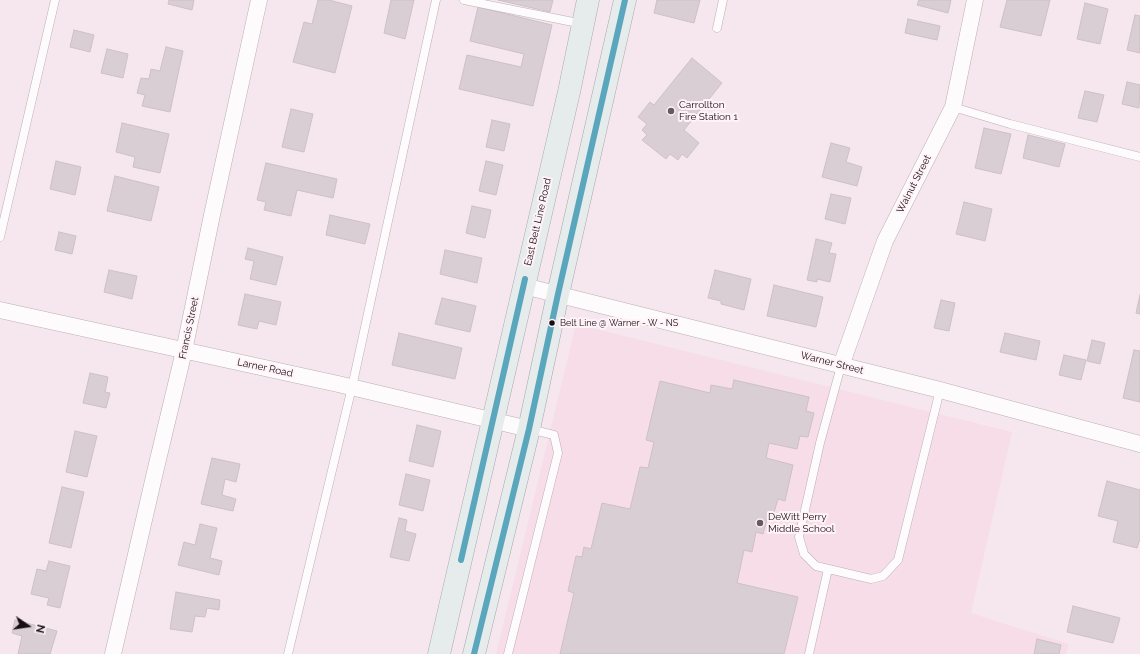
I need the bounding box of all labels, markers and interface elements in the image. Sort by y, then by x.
place label: Carrollton Fire Station 1 [679,99,738,122]
marker: Carrollton Fire Station 1 [666,106,676,116]
street label: Walnut Street [894,153,934,215]
street label: East Belt Line Road [522,177,554,267]
street label: Francis Street [177,296,201,360]
marker: Belt Line @ Warner - W - NS [547,318,557,328]
place label: Belt Line @ Warner - W - NS [560,318,678,328]
street label: Warner Street [799,349,865,377]
street label: Larner Road [236,356,294,380]
place label: DeWitt Perry Middle School [768,511,835,534]
marker: DeWitt Perry Middle School [755,518,765,528]
north arrow [8,606,48,646]
text: N [33,623,47,634]

